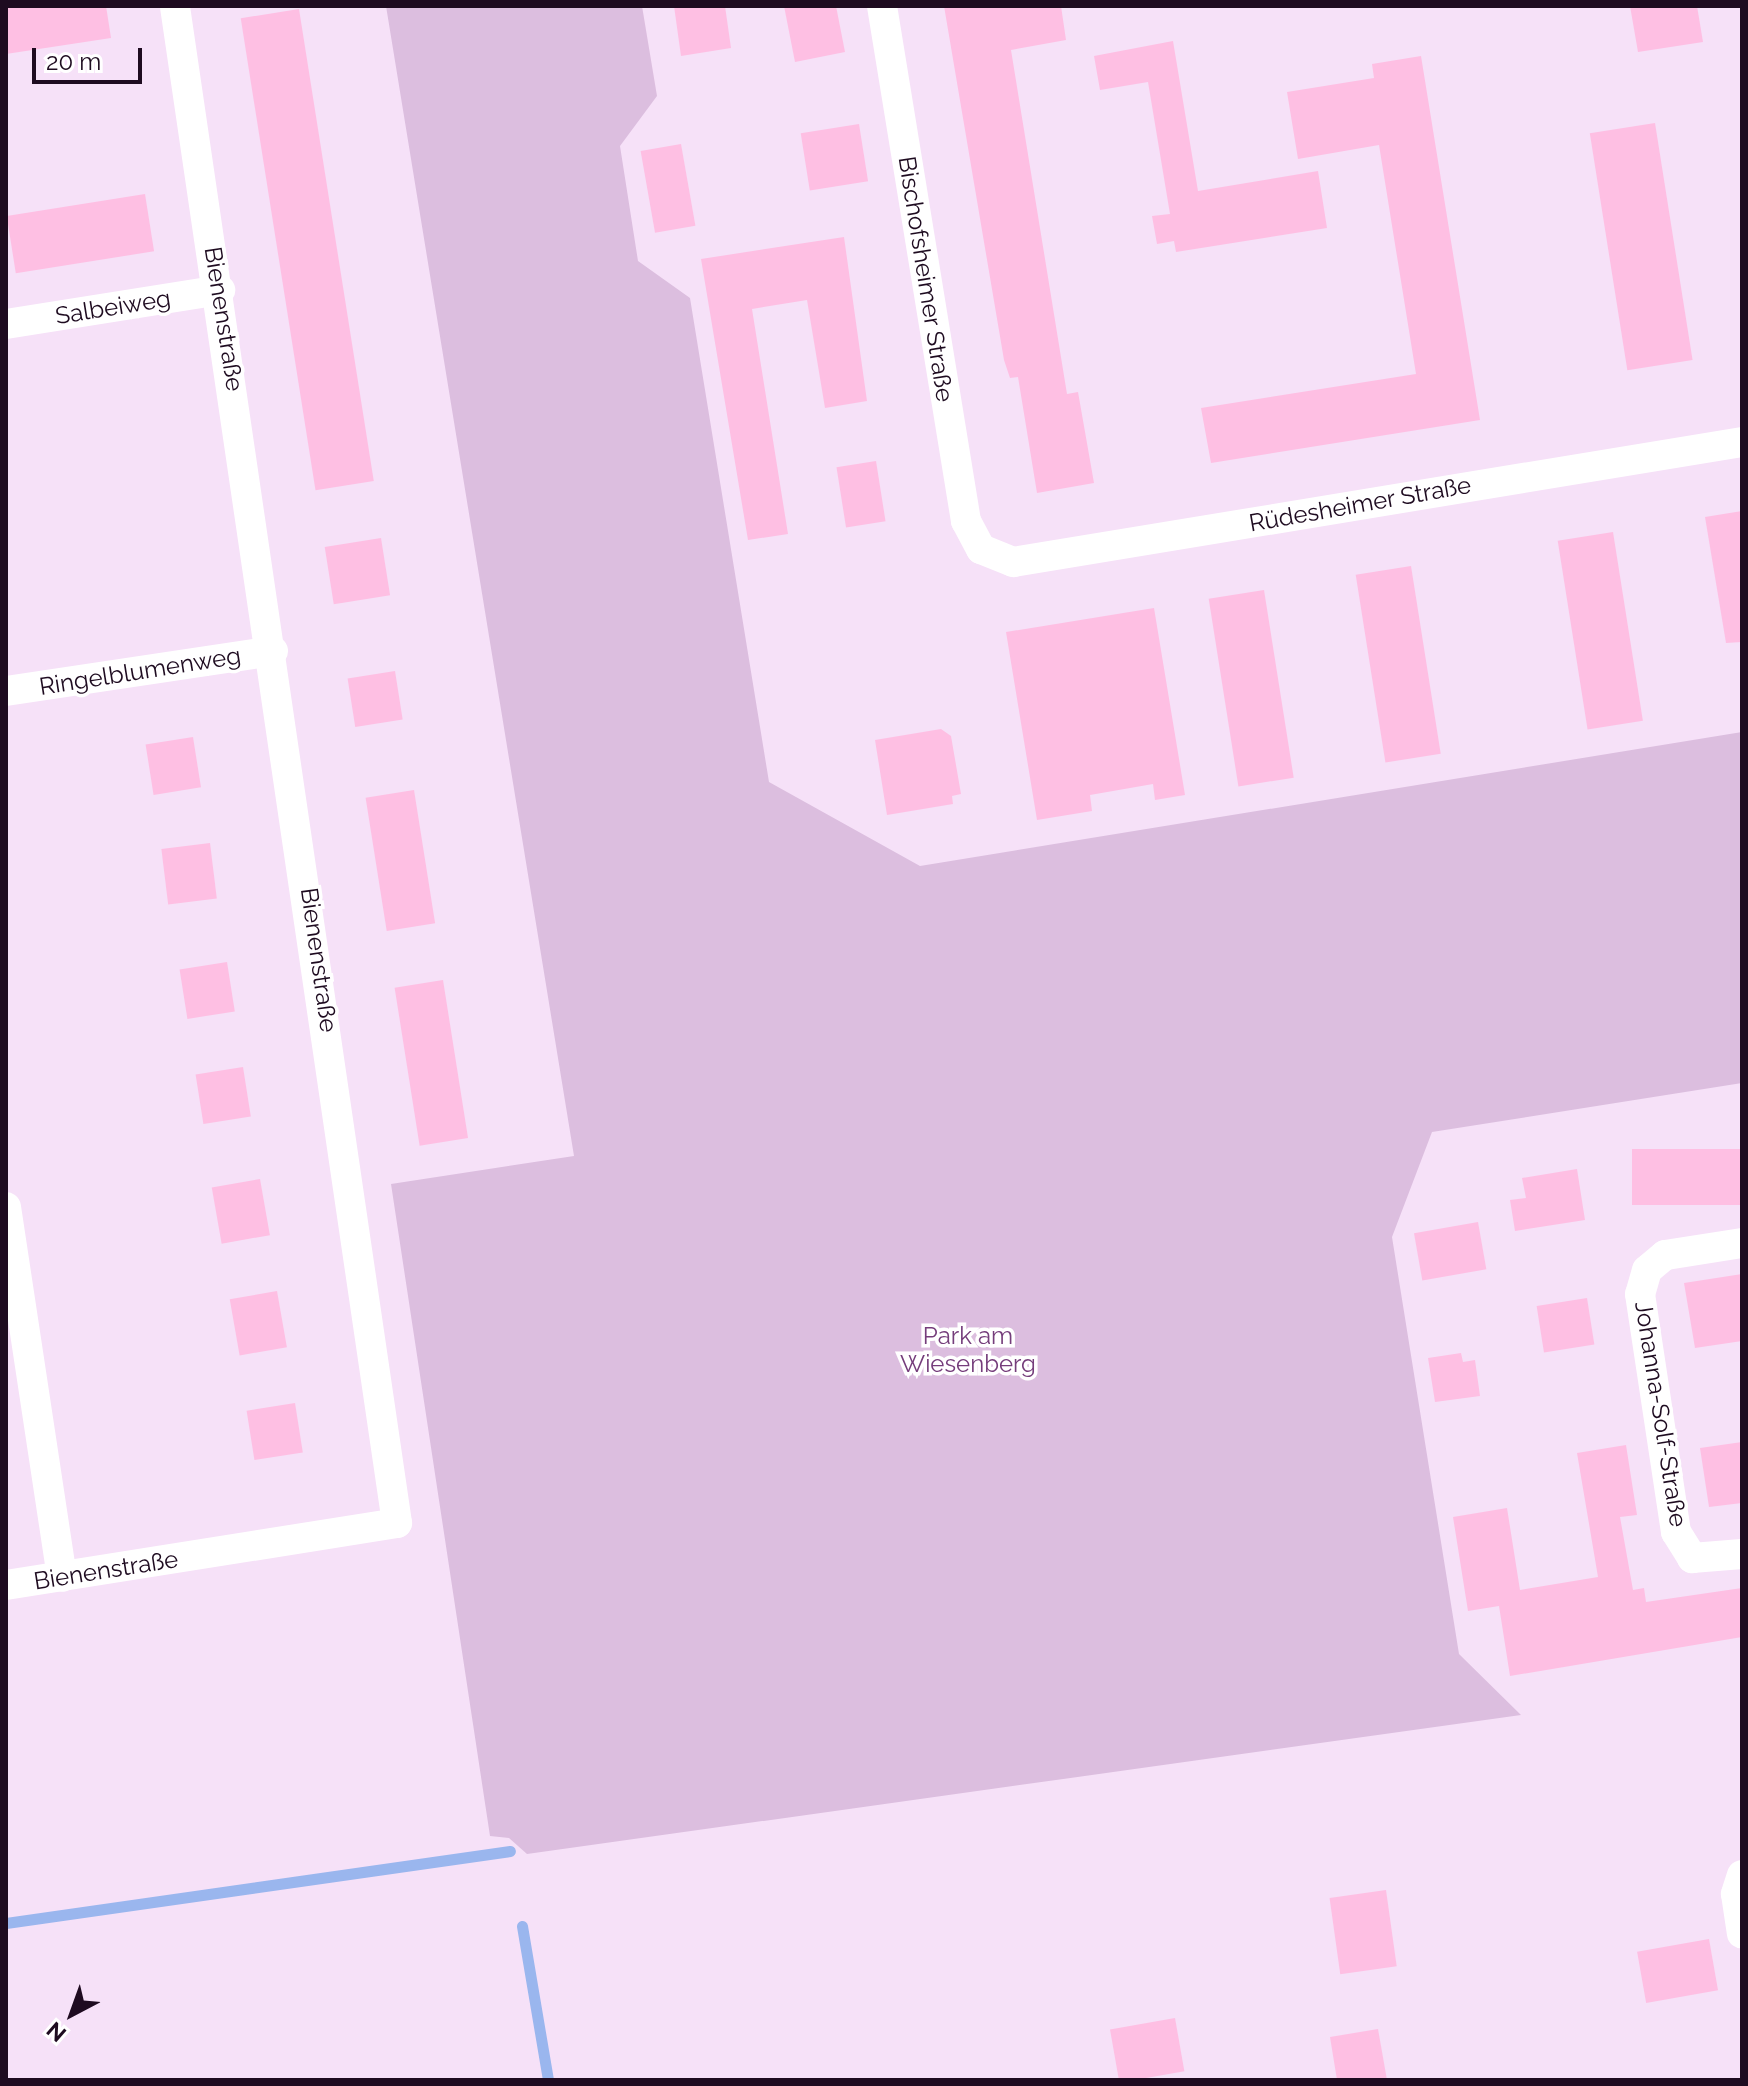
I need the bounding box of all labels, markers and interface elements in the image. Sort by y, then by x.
scale bar [36,32,146,82]
text: 20 m [46,47,101,76]
street label: Bischofsheimer Straße [892,154,960,404]
street label: Bienenstraße [198,245,250,393]
street label: Salbeiweg [53,284,173,330]
street label: Rüdesheimer Straße [1246,470,1474,538]
street label: Ringelblumenweg [37,641,243,701]
street label: Bienenstraße [295,886,343,1034]
street label: Johanna-Solf-Straße [1629,1299,1693,1529]
park label: Park am Wiesenberg [900,1322,1036,1378]
street label: Bienenstraße [32,1544,180,1596]
north arrow [32,1974,112,2054]
text: N [41,2017,71,2047]

